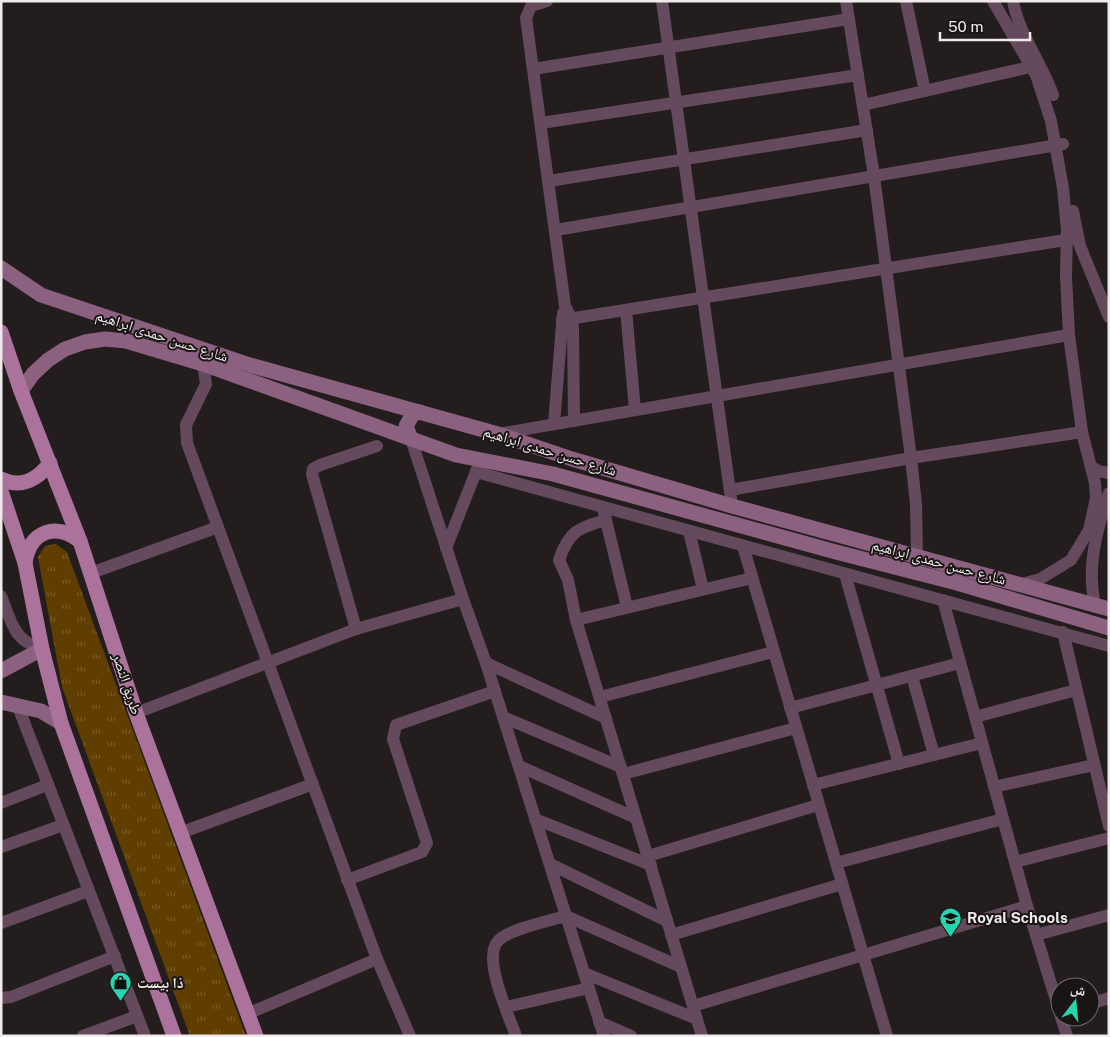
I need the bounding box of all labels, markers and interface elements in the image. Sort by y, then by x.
scale bar [940,10,1030,42]
text: 50 m [948,18,983,35]
street label: شارع حسن حمدى ابراهيم [93,306,231,367]
street label: شارع حسن حمدى ابراهيم [481,422,619,481]
street label: شارع حسن حمدى ابراهيم [870,535,1008,590]
street label: طريق النصر [107,650,145,717]
school or university icon: Royal Schools [939,906,963,937]
place label: Royal Schools [967,909,1068,926]
shop icon: ذا بيست [109,971,133,1002]
place label: ذا بيست [137,974,183,992]
north arrow [1050,977,1100,1027]
text: ش [1069,980,1088,1000]

